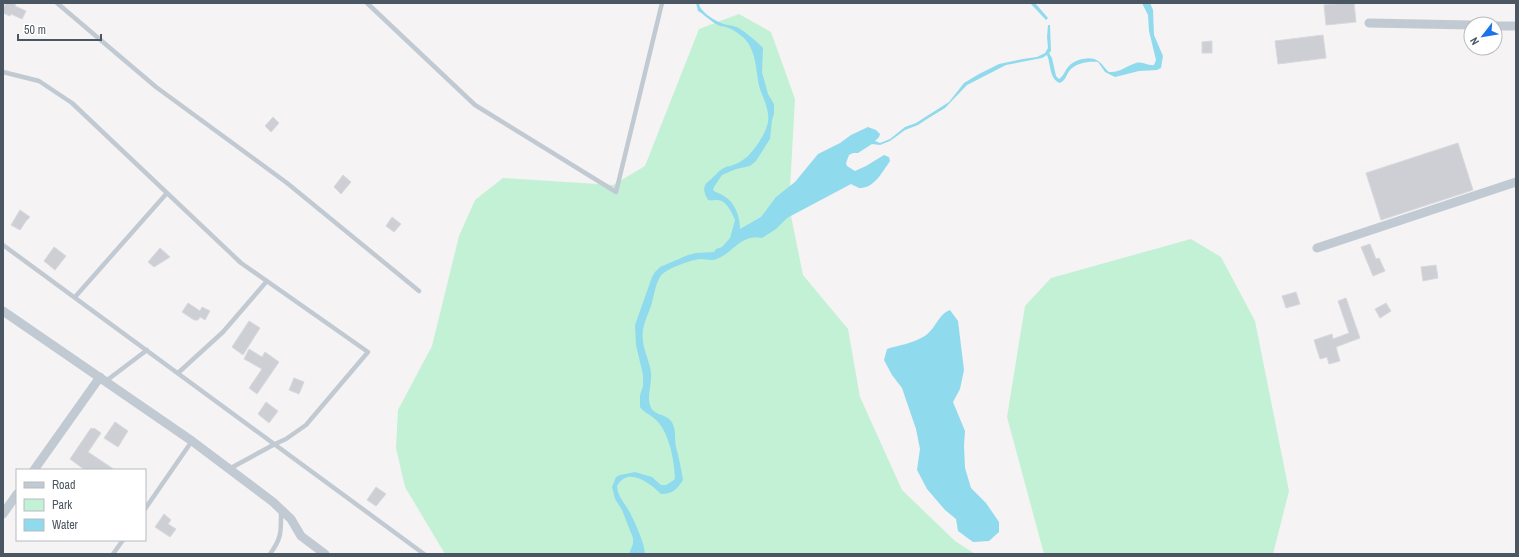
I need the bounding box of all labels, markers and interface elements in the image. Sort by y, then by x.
scale bar [18,16,101,42]
north arrow [1463,16,1503,56]
text: 50 m [24,22,46,38]
text: N [1467,35,1482,48]
legend [16,469,146,541]
text: Road [52,477,76,493]
text: Park [52,497,72,513]
text: Water [52,517,79,533]

